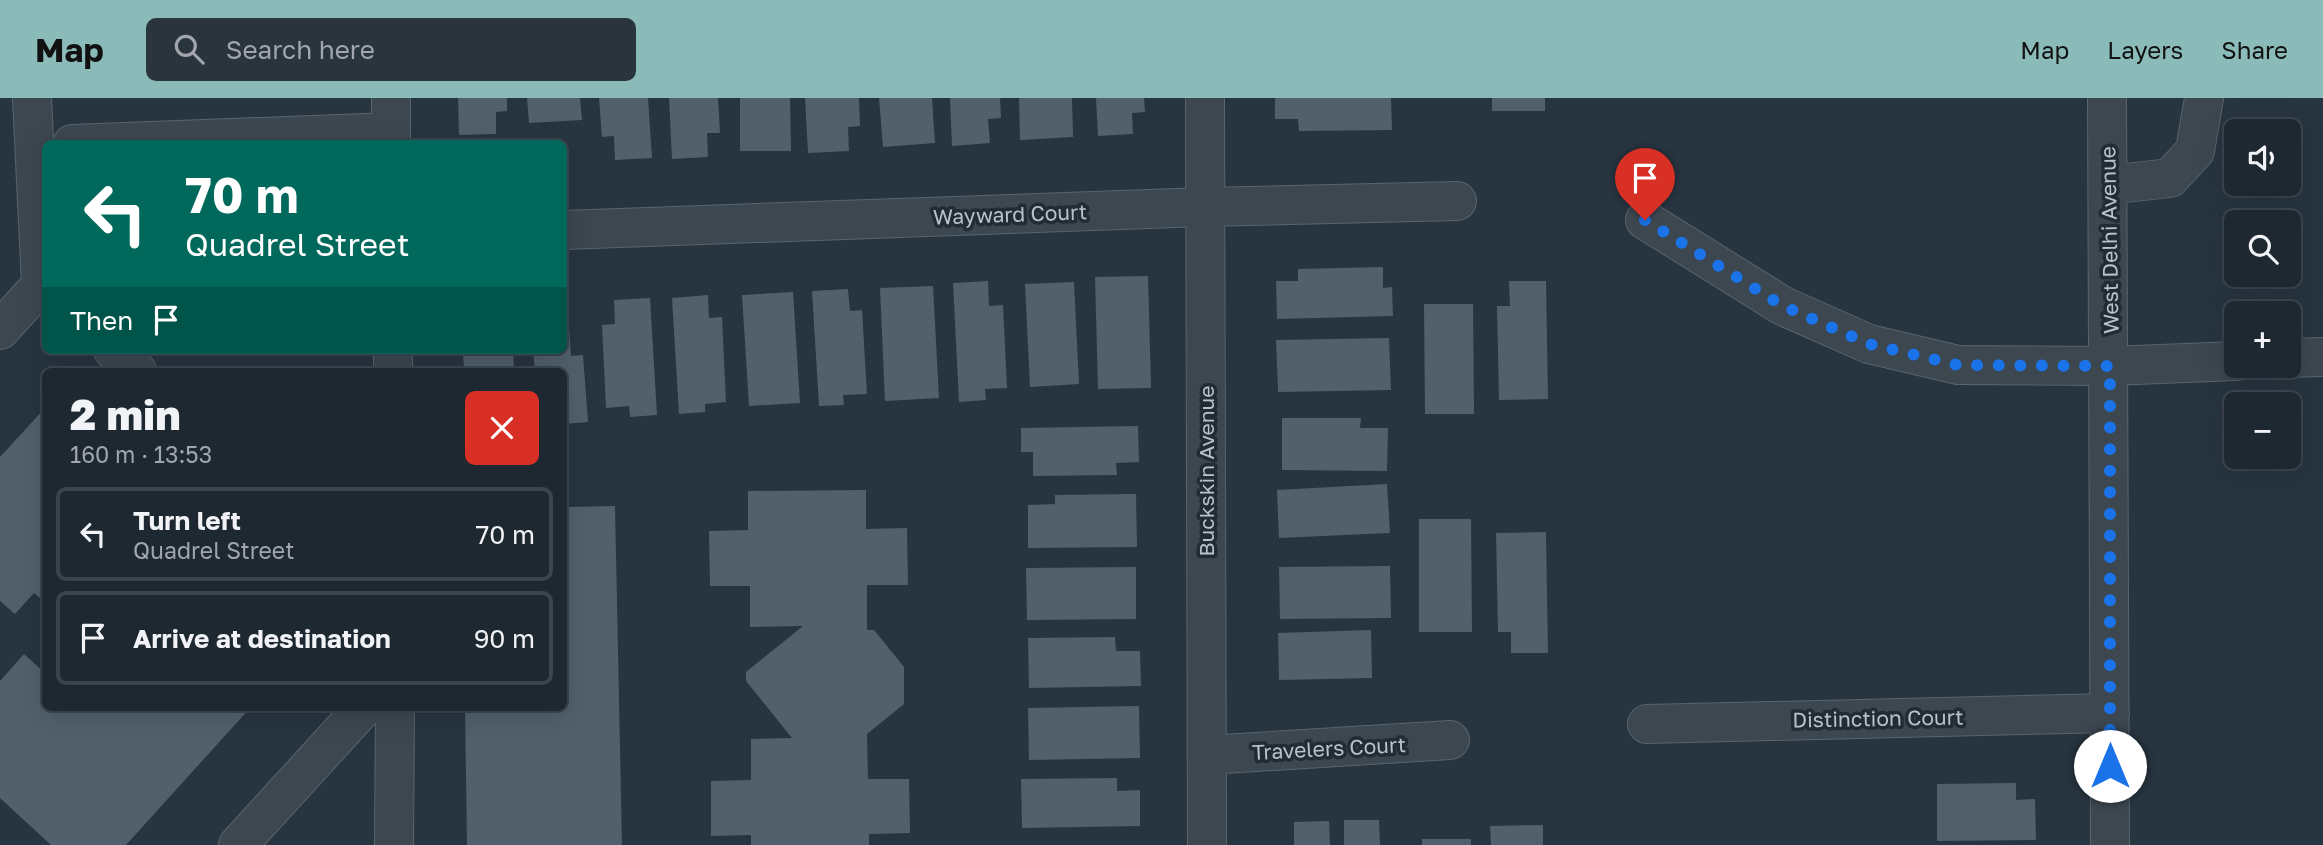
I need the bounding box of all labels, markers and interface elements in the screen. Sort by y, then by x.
search box [146,18,636,81]
text: Map [35,30,104,69]
icon: search [170,30,208,68]
text: Search here [226,34,375,65]
text: Map [2020,35,2069,64]
text: Layers [2107,35,2183,64]
text: Share [2221,35,2288,64]
map controls [2224,119,2301,469]
button: sound [2224,119,2301,196]
street label: West Delhi Avenue [2094,146,2124,334]
pin [1615,148,1675,220]
icon: arrive [1626,159,1664,197]
text: 70 m [185,165,299,224]
icon: left [70,168,161,259]
street label: Wayward Court [933,198,1087,230]
button: search [2224,210,2301,287]
text: Quadrel Street [185,225,409,263]
icon: arrive [147,301,185,339]
button: + [2224,301,2301,378]
text: Then [70,305,133,336]
street label: Buckskin Avenue [1193,385,1219,557]
text: 2 min [70,389,181,439]
button: close [465,391,539,465]
button: − [2224,392,2301,469]
text: 160 m · 13:53 [70,440,212,468]
text: Turn left [133,505,241,536]
icon: left [74,515,112,553]
text: 70 m [476,519,535,550]
text: Quadrel Street [133,536,294,564]
icon: arrive [74,619,112,657]
text: Arrive at destination [133,623,391,654]
text: 90 m [474,623,535,654]
street label: Distinction Court [1792,704,1964,732]
position arrow [2073,729,2147,803]
street label: Travelers Court [1251,731,1407,765]

